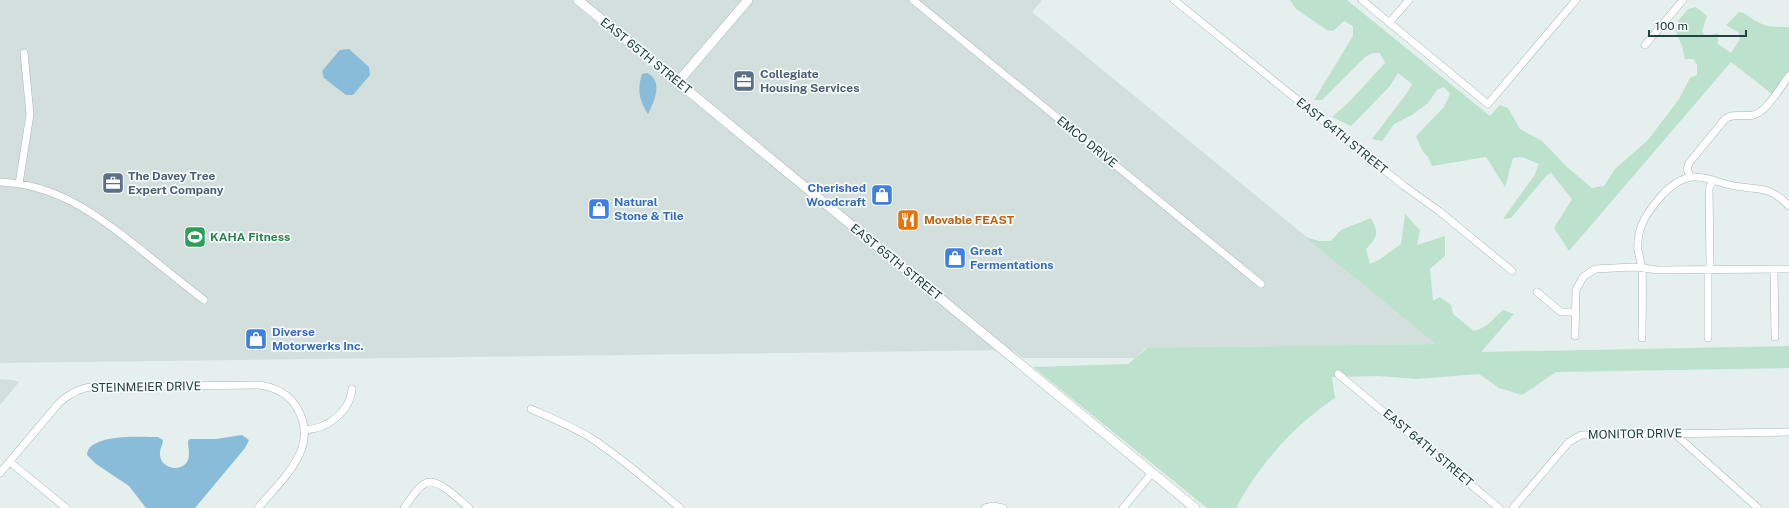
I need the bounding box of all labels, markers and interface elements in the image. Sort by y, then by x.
scale bar [1649,12,1746,38]
street label: EAST 65TH STREET [598,15,694,97]
text: 100 m [1655,19,1688,33]
place label: Collegiate Housing Services [760,67,859,95]
office icon: Collegiate Housing Services [731,68,757,94]
street label: EAST 64TH STREET [1294,95,1390,177]
street label: EMCO DRIVE [1054,113,1120,171]
place label: The Davey Tree Expert Company [128,169,224,197]
office icon: The Davey Tree Expert Company [100,170,126,196]
place label: Cherished Woodcraft [806,181,866,209]
shop icon: Cherished Woodcraft [869,182,895,208]
place label: Natural Stone & Tile [614,195,684,223]
shop icon: Natural Stone & Tile [586,196,612,222]
restaurant icon: Movable FEAST [895,207,921,233]
place label: Movable FEAST [924,213,1015,227]
street label: EAST 65TH STREET [848,221,944,303]
sports icon: KAHA Fitness [182,224,208,250]
place label: KAHA Fitness [210,230,290,244]
place label: Great Fermentations [970,244,1054,272]
shop icon: Great Fermentations [942,245,968,271]
place label: Diverse Motorwerks Inc. [272,325,364,353]
shop icon: Diverse Motorwerks Inc. [243,326,269,352]
street label: STEINMEIER DRIVE [91,379,201,395]
street label: EAST 64TH STREET [1380,406,1476,490]
street label: MONITOR DRIVE [1588,426,1682,442]

